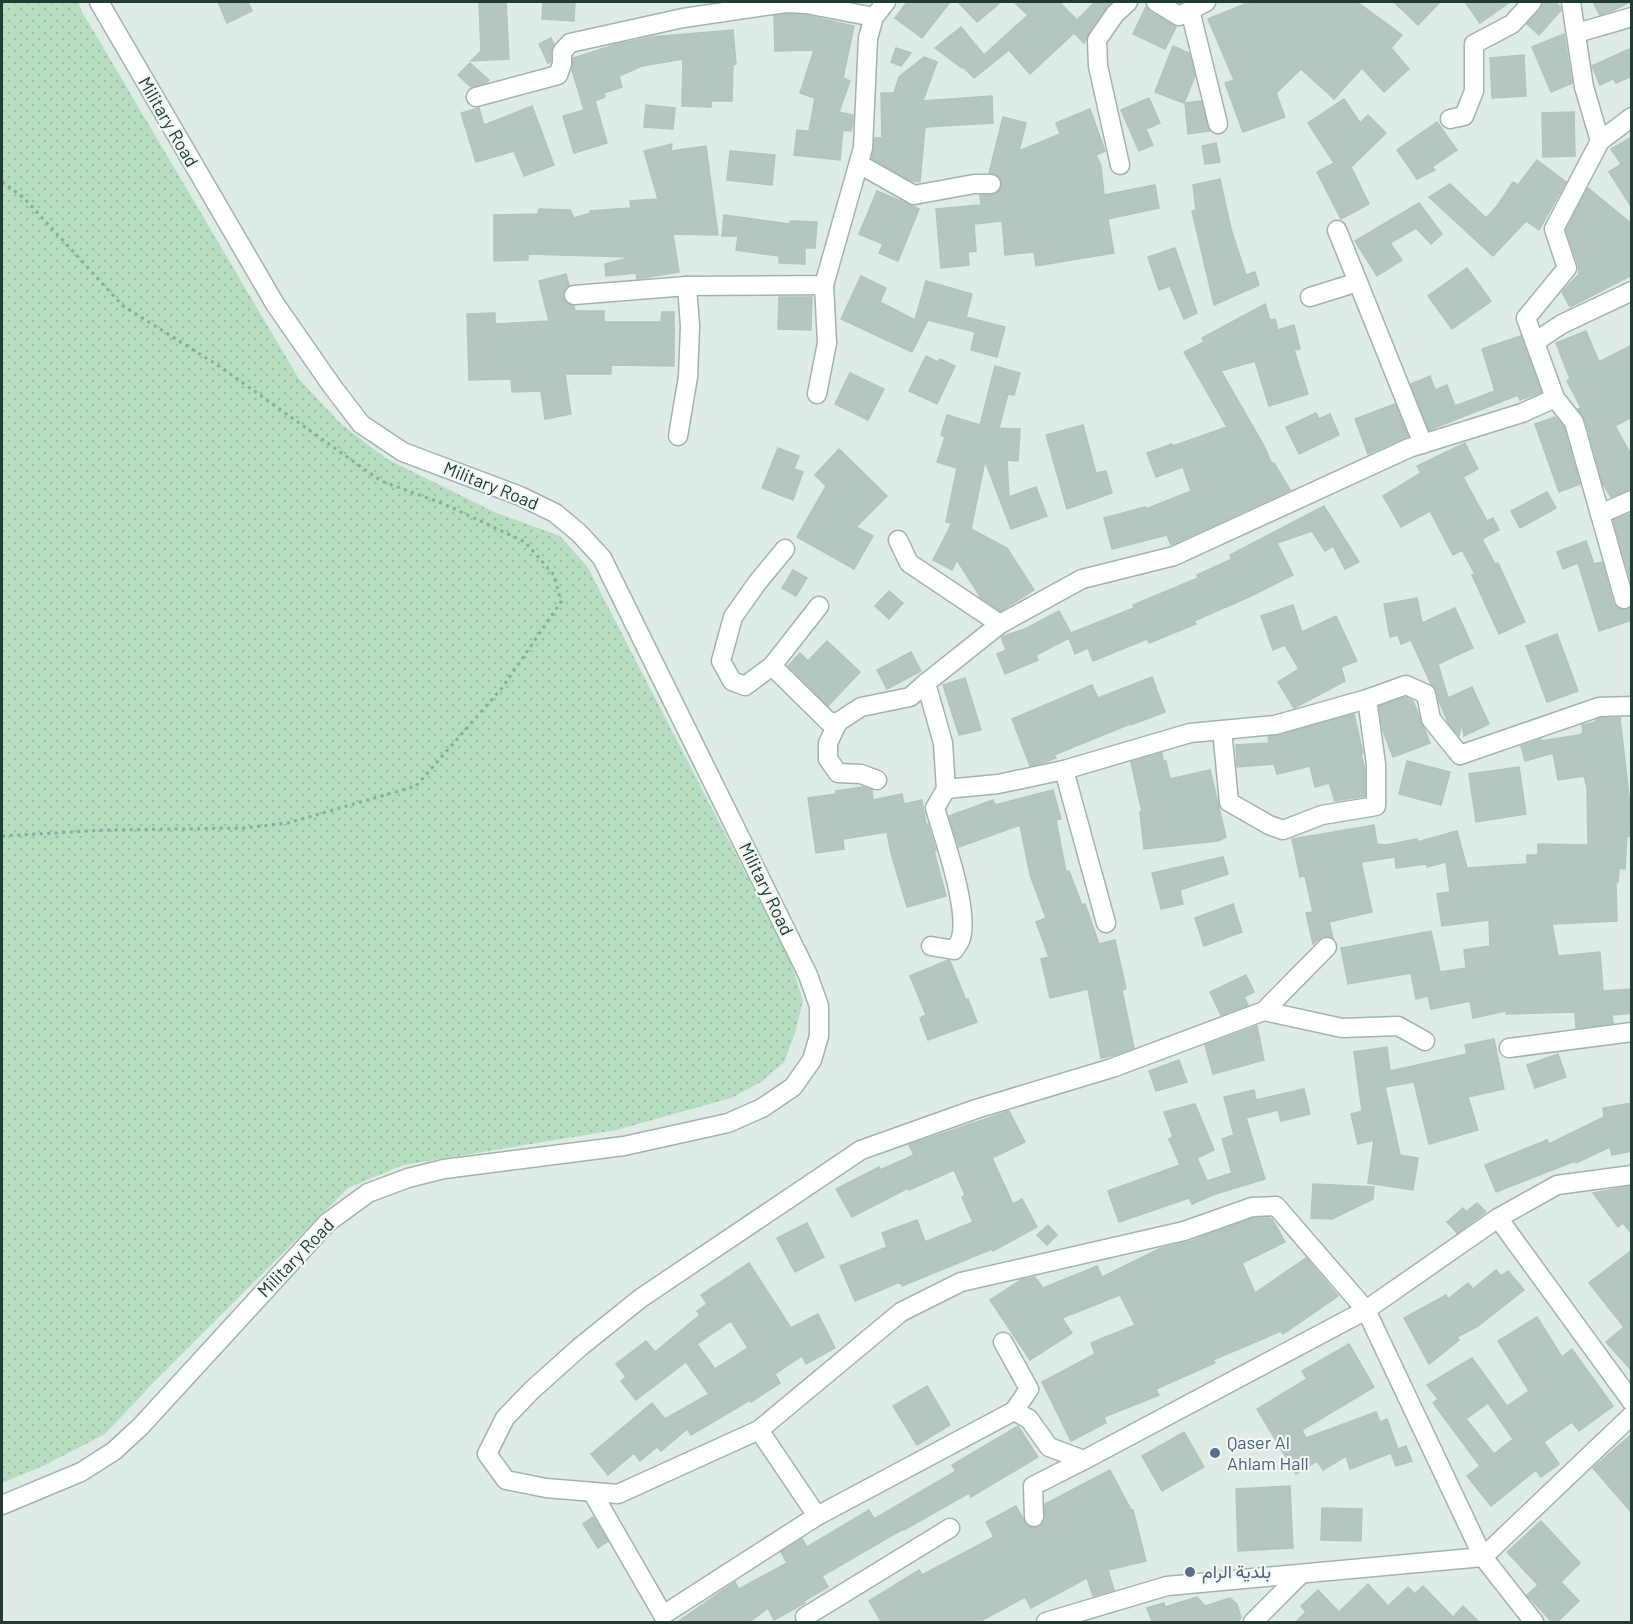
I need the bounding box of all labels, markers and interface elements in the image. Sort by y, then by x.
street label: Military Road [134,72,204,171]
street label: Military Road [441,456,542,514]
street label: Military Road [735,838,799,939]
street label: Military Road [252,1213,338,1301]
place label: Qaser Al Ahlam Hall [1227,1431,1309,1474]
marker: Qaser Al Ahlam Hall [1208,1446,1222,1460]
place label: بلدية الرام [1202,1560,1271,1584]
marker: بلدية الرام [1183,1565,1197,1579]

